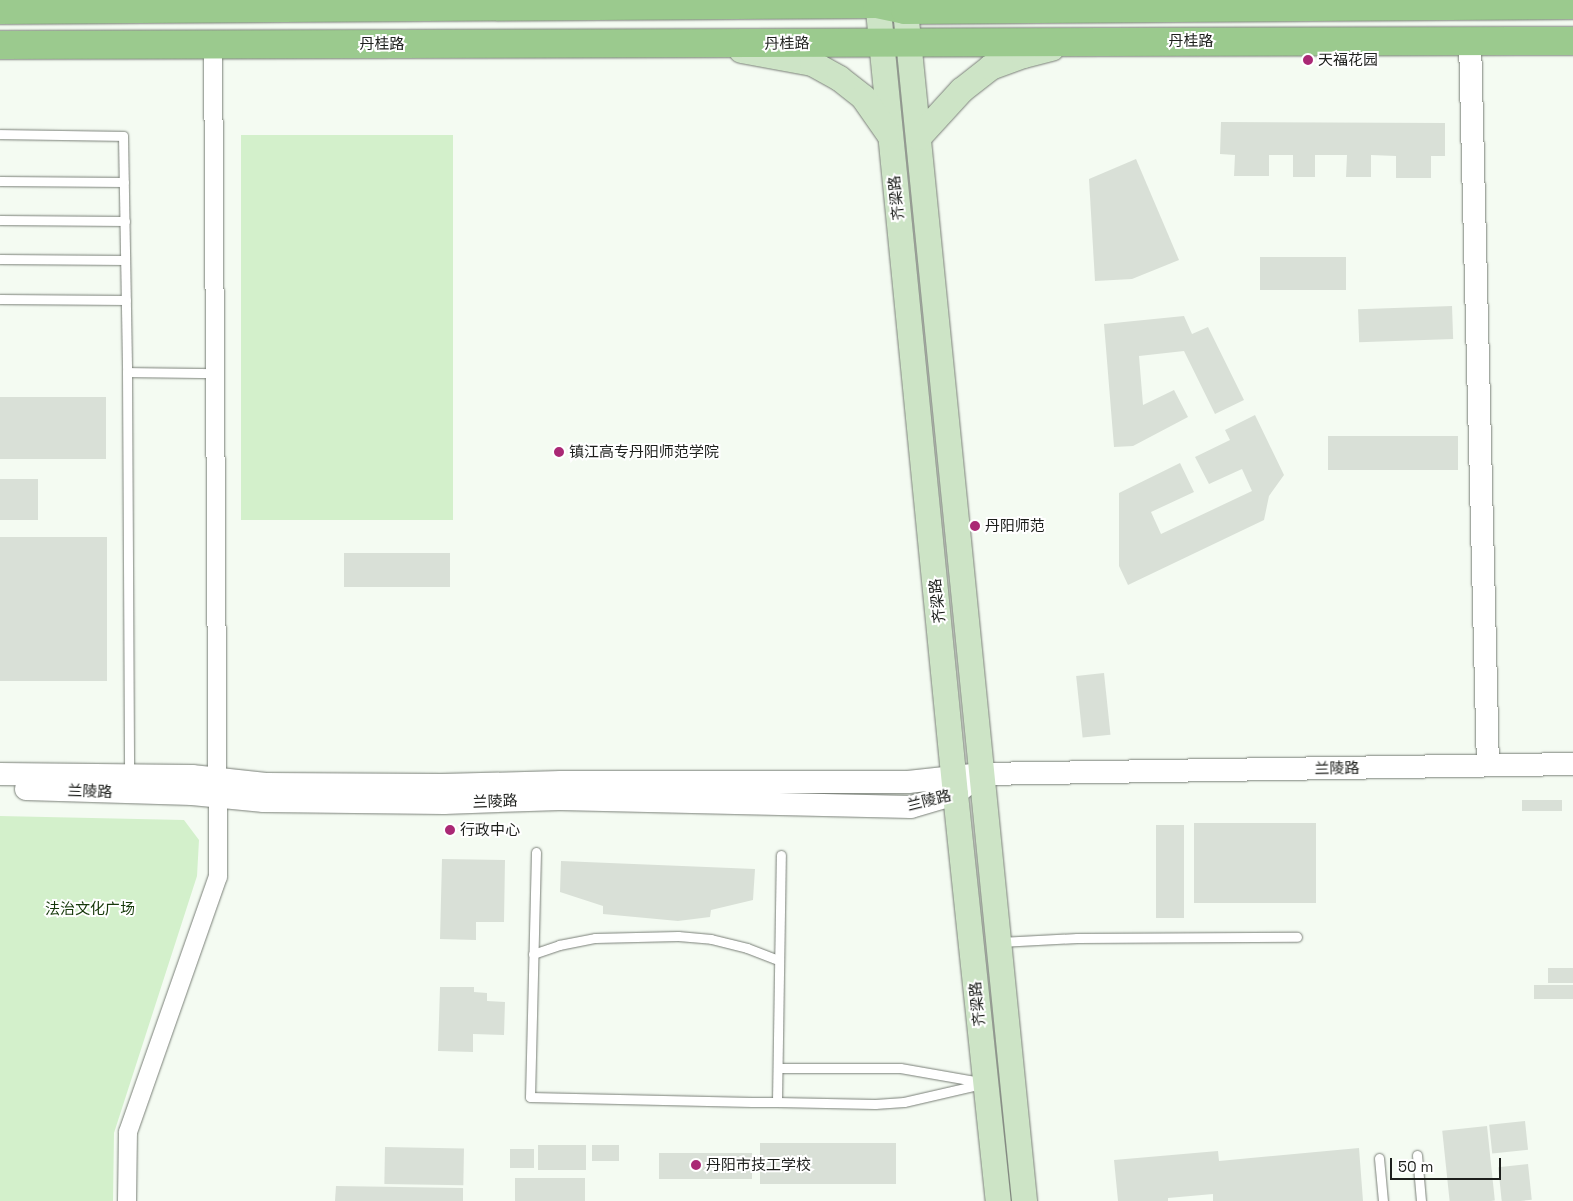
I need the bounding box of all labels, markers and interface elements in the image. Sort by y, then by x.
street label: 丹桂路 [1169,32,1213,50]
street label: 丹桂路 [764,34,810,52]
street label: 丹桂路 [360,35,404,53]
place label: 天福花园 [1318,51,1378,69]
marker: 天福花园 [1302,54,1314,66]
street label: 齐梁路 [885,175,907,221]
place label: 镇江高专丹阳师范学院 [569,443,719,461]
marker: 镇江高专丹阳师范学院 [553,446,565,458]
place label: 丹阳师范 [985,517,1045,535]
marker: 丹阳师范 [969,520,981,532]
street label: 齐梁路 [926,578,948,624]
street label: 兰陵路 [1314,759,1360,777]
street label: 兰陵路 [67,781,113,801]
street label: 兰陵路 [905,786,953,814]
street label: 兰陵路 [472,791,518,811]
place label: 行政中心 [460,821,520,839]
marker: 行政中心 [444,824,456,836]
park label: 法治文化广场 [45,900,135,918]
street label: 齐梁路 [966,981,988,1027]
scale bar [1393,1148,1504,1180]
place label: 丹阳市技工学校 [706,1156,811,1174]
text: 50 m [1398,1157,1433,1176]
marker: 丹阳市技工学校 [690,1159,702,1171]

